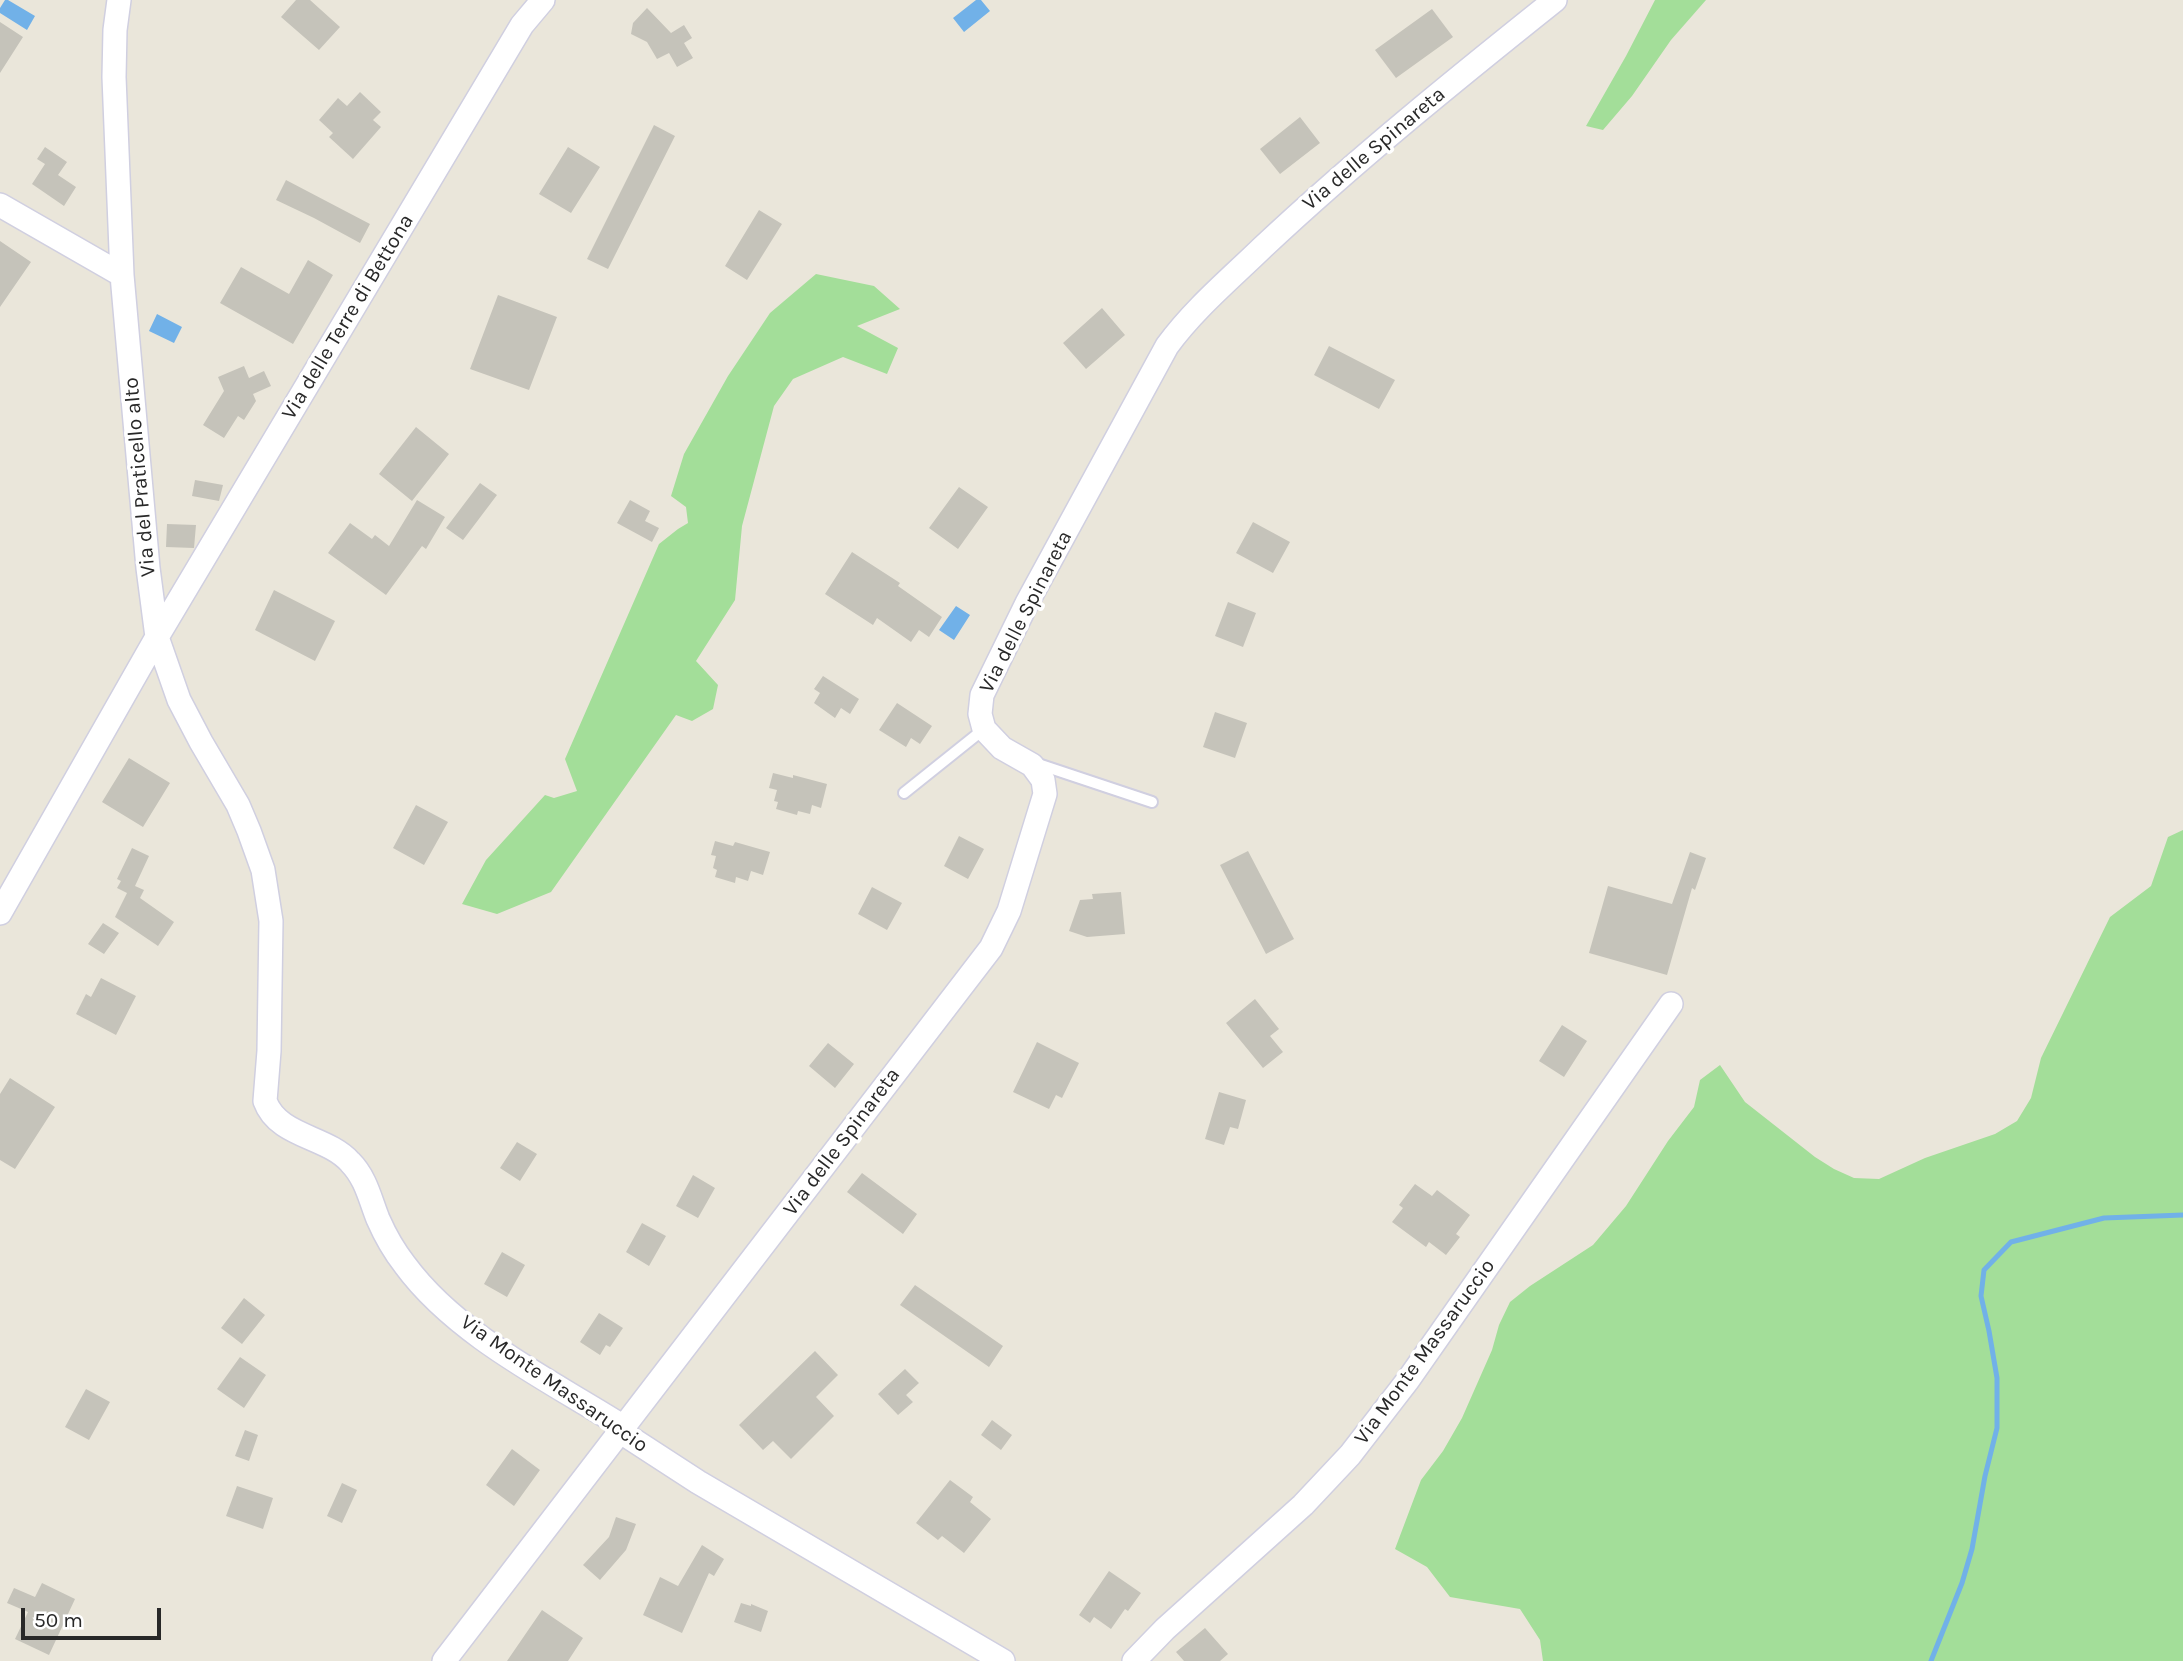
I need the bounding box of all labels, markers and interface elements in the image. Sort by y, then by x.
street label: Via delle Spinareta [1297,82,1451,216]
street label: Via delle Terre di Bettona [277,210,419,424]
street label: Via del Praticello alto [119,376,161,578]
street label: Via delle Spinareta [974,527,1078,697]
street label: Via delle Spinareta [778,1063,906,1221]
street label: Via Monte Massaruccio [1349,1254,1501,1450]
street label: Via Monte Massaruccio [455,1310,653,1458]
scale bar [24,1594,164,1638]
text: 50 m [34,1608,83,1632]

